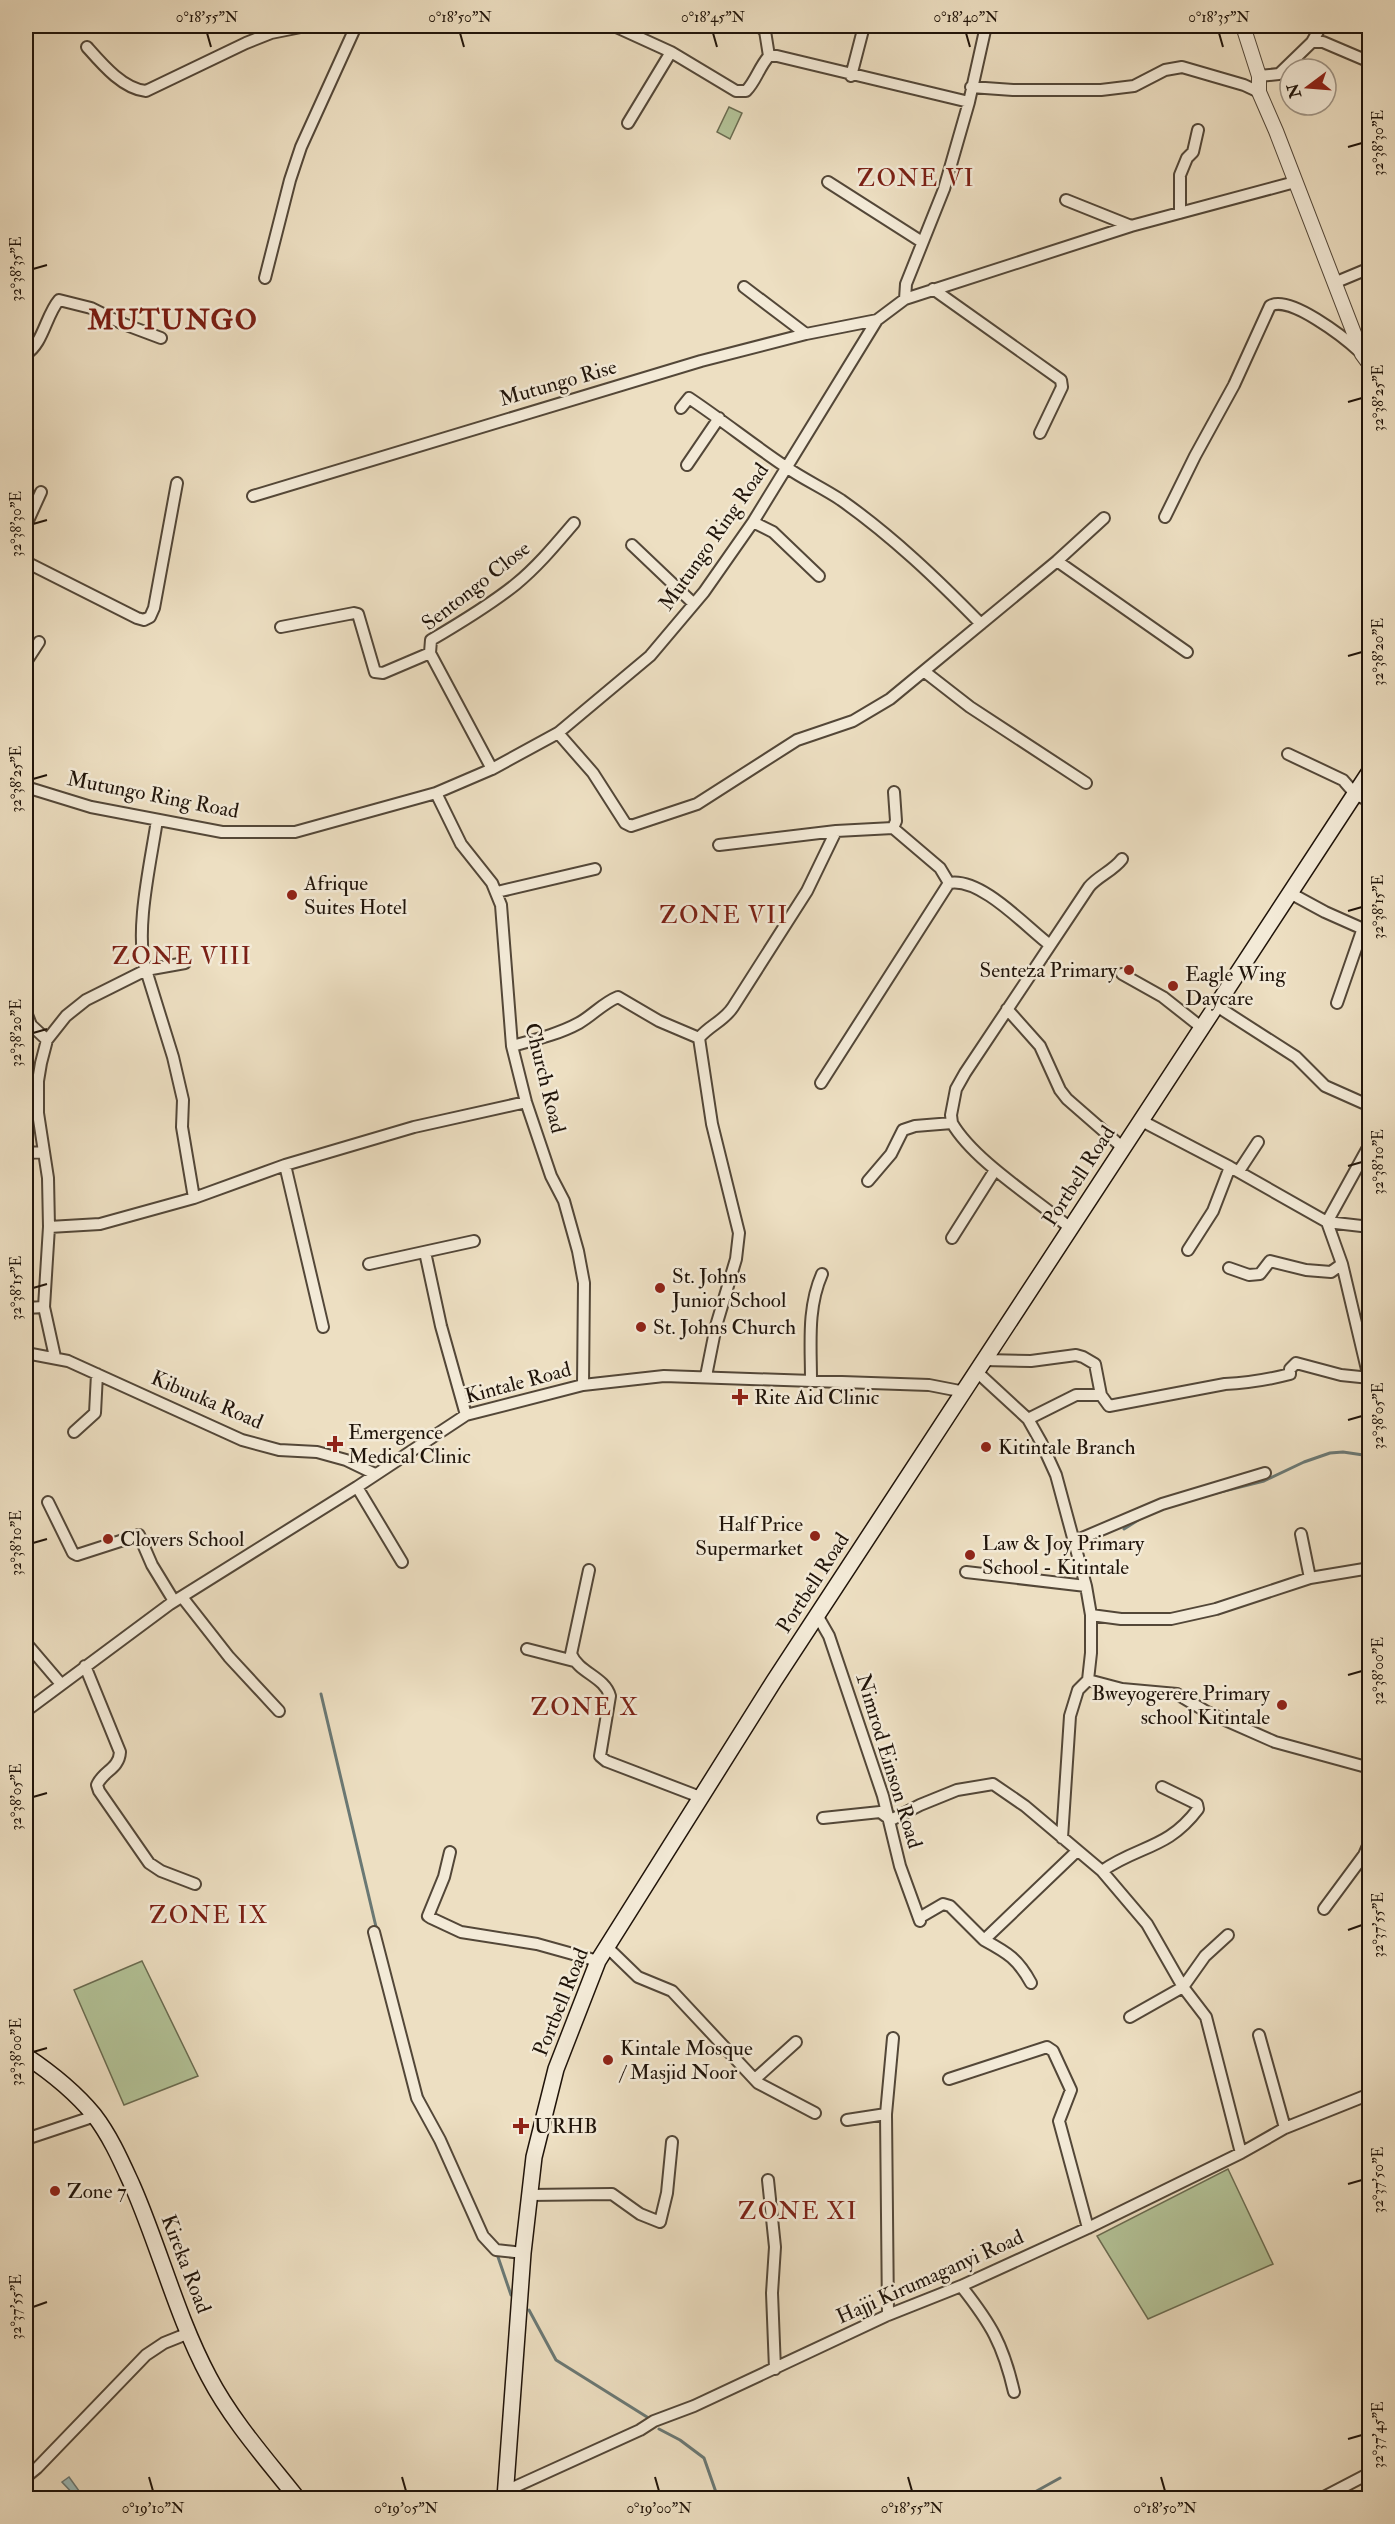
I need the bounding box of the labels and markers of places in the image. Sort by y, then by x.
place label: Afrique Suites Hotel [303,870,408,921]
marker: Afrique Suites Hotel [285,888,299,902]
place label: Senteza Primary [980,957,1118,984]
place label: Eagle Wing Daycare [1185,961,1286,1012]
marker: Senteza Primary [1122,963,1136,977]
marker: Eagle Wing Daycare [1166,979,1180,993]
place label: St. Johns Junior School [671,1263,787,1314]
marker: St. Johns Junior School [653,1281,667,1295]
place label: St. Johns Church [653,1314,796,1341]
marker: St. Johns Church [634,1320,648,1334]
place label: Rite Aid Clinic [754,1384,880,1411]
marker: Rite Aid Clinic [731,1388,749,1406]
place label: Emergence Medical Clinic [348,1419,471,1470]
place label: Kitintale Branch [998,1434,1136,1461]
marker: Emergence Medical Clinic [326,1435,344,1453]
marker: Kitintale Branch [979,1440,993,1454]
place label: Half Price Supermarket [695,1511,803,1562]
place label: Clovers School [120,1526,245,1553]
marker: Half Price Supermarket [808,1529,822,1543]
place label: Law & Joy Primary School - Kitintale [982,1530,1145,1581]
marker: Clovers School [101,1532,115,1546]
marker: Law & Joy Primary School - Kitintale [963,1548,977,1562]
place label: Bweyogerere Primary school Kitintale [1091,1680,1271,1731]
marker: Bweyogerere Primary school Kitintale [1275,1698,1289,1712]
place label: Kintale Mosque / Masjid Noor [618,2035,753,2086]
marker: Kintale Mosque / Masjid Noor [601,2053,615,2067]
place label: URHB [534,2113,598,2140]
marker: URHB [512,2117,530,2135]
place label: Zone 7 [67,2178,127,2205]
marker: Zone 7 [48,2184,62,2198]

